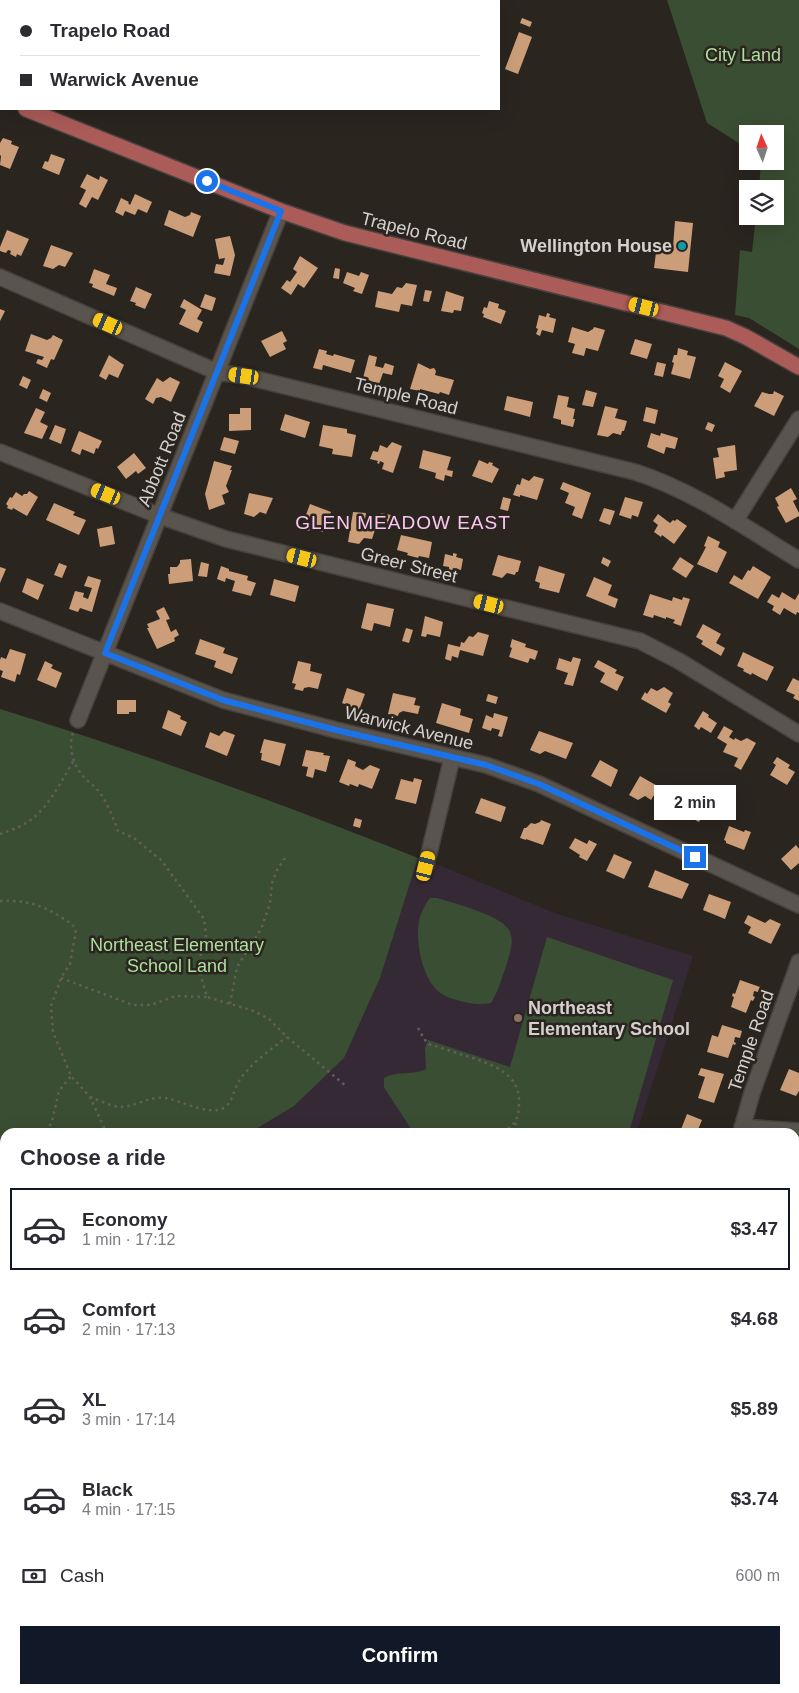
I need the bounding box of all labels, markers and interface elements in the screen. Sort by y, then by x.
text: Trapelo Road [50,20,170,41]
park label: City Land [705,45,781,65]
text: Warwick Avenue [50,69,199,90]
north arrow [739,125,784,170]
map controls [739,125,784,225]
route start [196,170,218,192]
button: layers [739,180,784,225]
street label: Trapelo Road [359,208,469,254]
place label: Wellington House [520,236,672,256]
marker: Wellington House [676,240,688,252]
car [627,296,660,318]
car [91,311,124,337]
car [228,366,259,386]
street label: Temple Road [352,373,460,419]
street label: Abbott Road [134,409,190,509]
car [89,481,122,507]
district label: GLEN MEADOW EAST [295,512,511,533]
street label: Greer Street [359,543,459,587]
car [285,547,318,569]
car [472,593,505,615]
street label: Warwick Avenue [343,702,475,754]
callout: 2 min [654,784,736,820]
text: 2 min [674,794,716,811]
route end [684,846,706,868]
car [415,850,436,882]
park label: Northeast Elementary School Land [90,935,264,976]
street label: Temple Road [724,988,778,1094]
place label: Northeast Elementary School [528,998,690,1039]
marker: Northeast Elementary School [512,1012,524,1024]
text: Choose a ride [20,1145,165,1170]
icon: car [22,1207,67,1252]
text: Economy [82,1209,168,1230]
text: $3.47 [730,1218,778,1239]
text: 1 min · 17:12 [82,1231,175,1248]
icon: car [22,1297,67,1342]
text: Comfort [82,1299,156,1320]
text: $4.68 [730,1308,778,1329]
text: 2 min · 17:13 [82,1321,175,1338]
icon: car [22,1387,67,1432]
text: XL [82,1389,106,1410]
text: $5.89 [730,1398,778,1419]
text: 3 min · 17:14 [82,1411,175,1428]
icon: car [22,1477,67,1522]
text: Black [82,1479,133,1500]
text: $3.74 [730,1488,778,1509]
text: 4 min · 17:15 [82,1501,175,1518]
icon: cash [20,1562,48,1590]
text: Cash [60,1565,104,1586]
text: 600 m [736,1567,780,1584]
button: Confirm [20,1626,780,1684]

